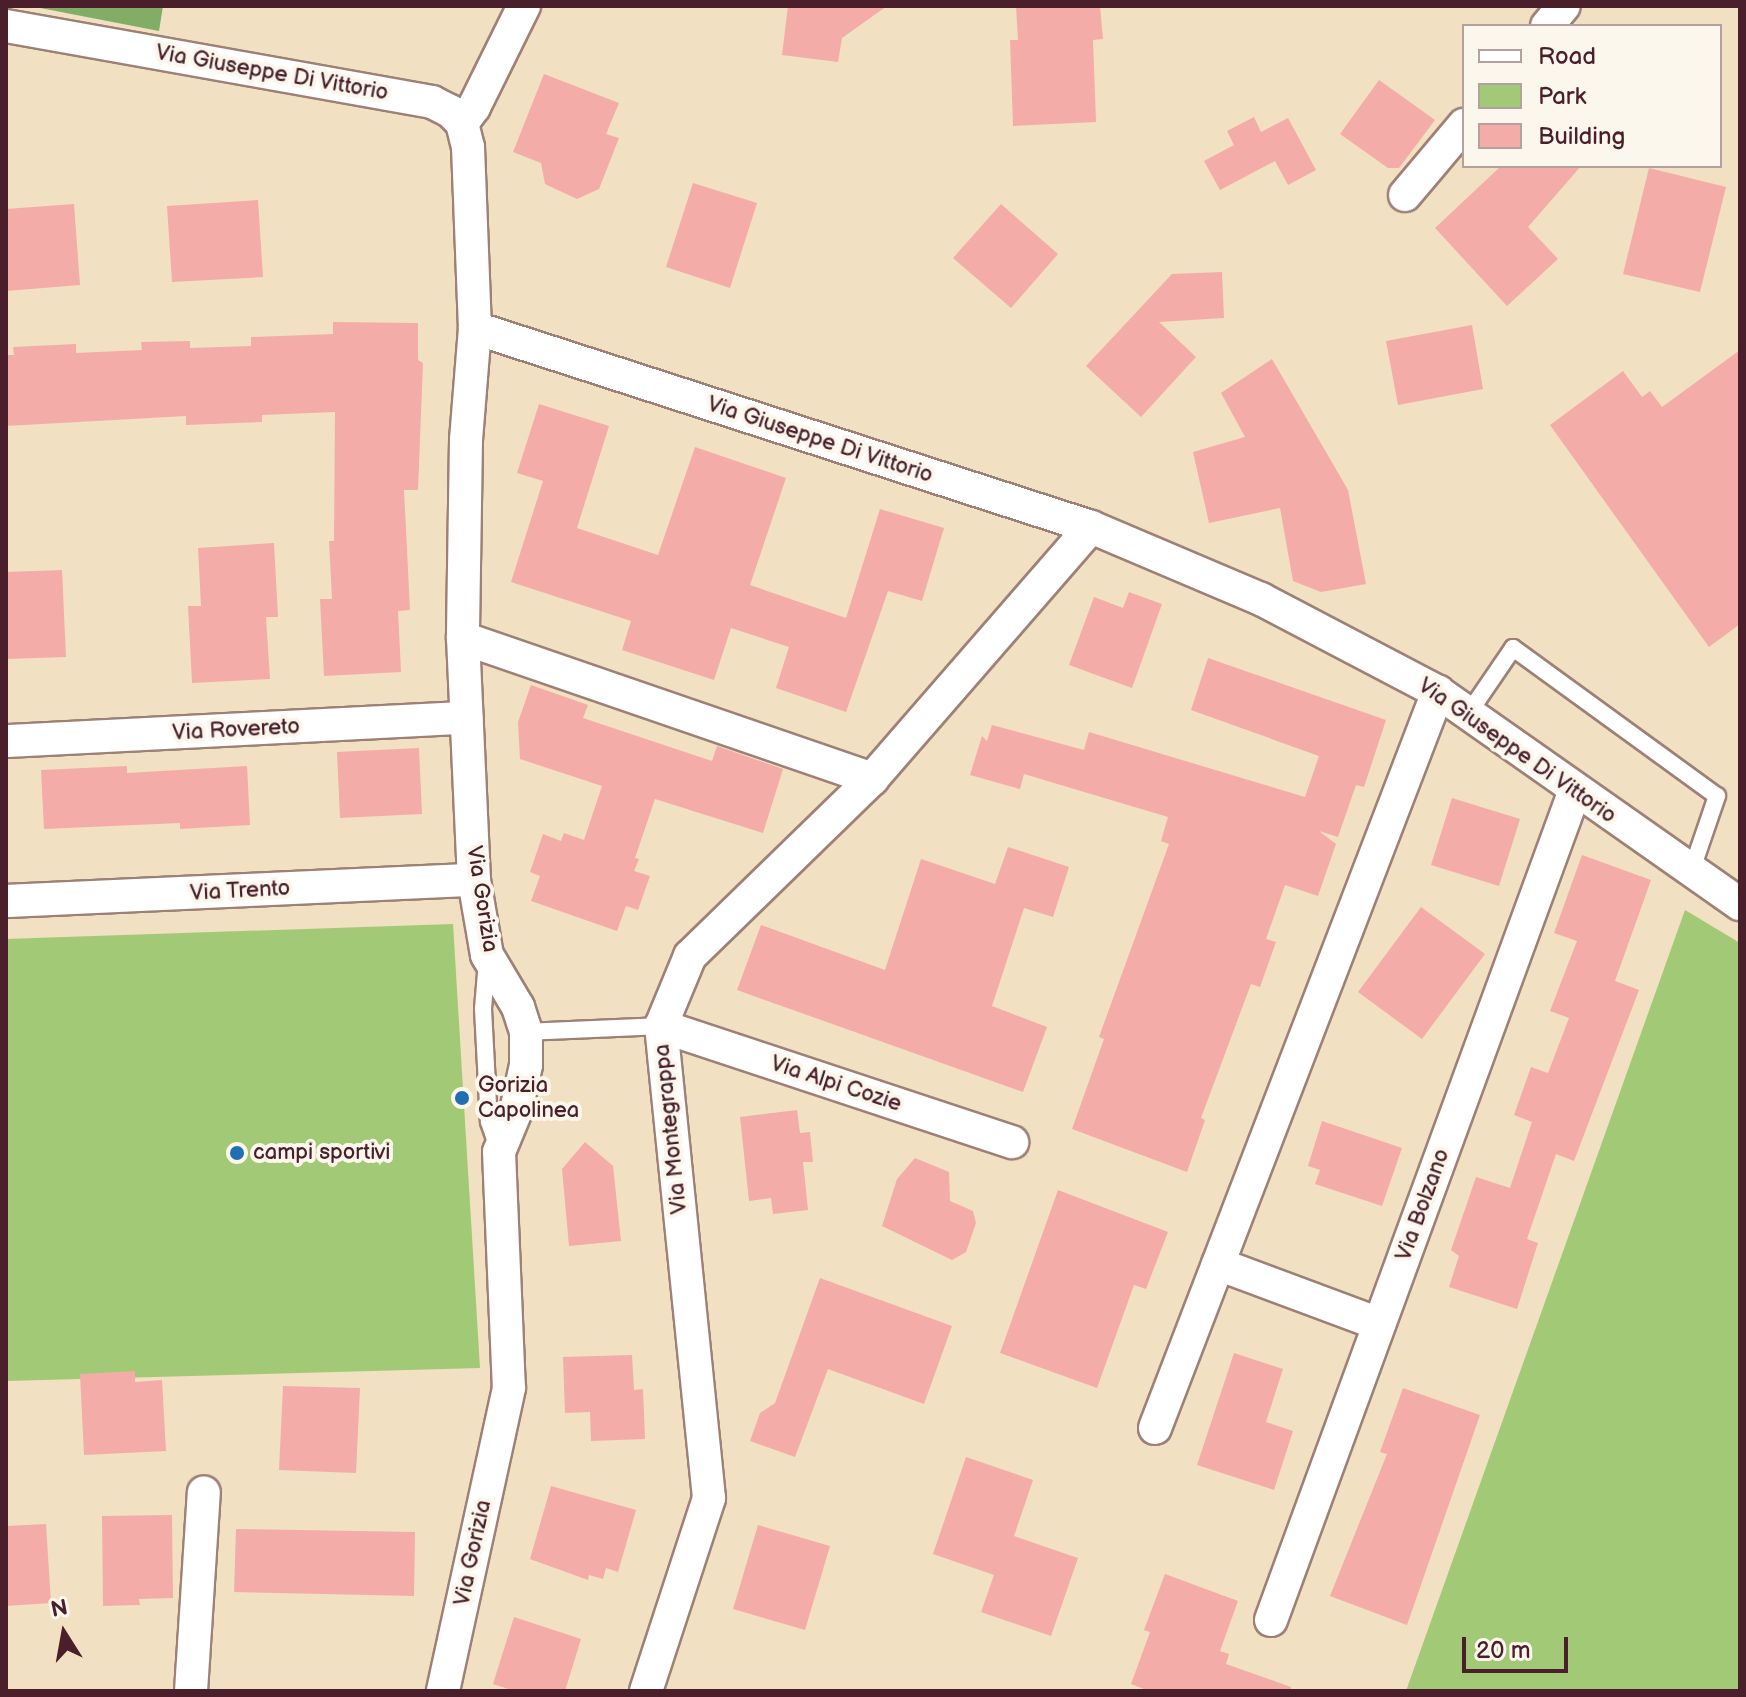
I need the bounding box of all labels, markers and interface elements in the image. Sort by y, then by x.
legend [1462,24,1722,168]
street label: Via Giuseppe Di Vittorio [153,39,391,107]
text: Road [1538,42,1596,71]
text: Park [1538,82,1586,111]
text: Building [1538,122,1625,151]
street label: Via Giuseppe Di Vittorio [704,391,936,489]
street label: Via Giuseppe Di Vittorio [1413,672,1621,830]
street label: Via Rovereto [172,713,300,747]
street label: Via Gorizia [461,844,503,954]
street label: Via Trento [189,875,291,907]
street label: Via Montegrappa [649,1043,693,1215]
street label: Via Alpi Cozie [767,1050,905,1118]
place label: Gorizia Capolinea [478,1072,579,1124]
marker: Gorizia Capolinea [453,1089,471,1107]
place label: campi sportivi [253,1140,390,1166]
marker: campi sportivi [228,1144,246,1162]
street label: Via Bolzano [1391,1145,1455,1265]
street label: Via Gorizia [449,1498,497,1608]
north arrow [24,1593,104,1673]
text: N [49,1594,70,1624]
scale bar [1466,1621,1572,1671]
text: 20 m [1476,1636,1531,1665]

